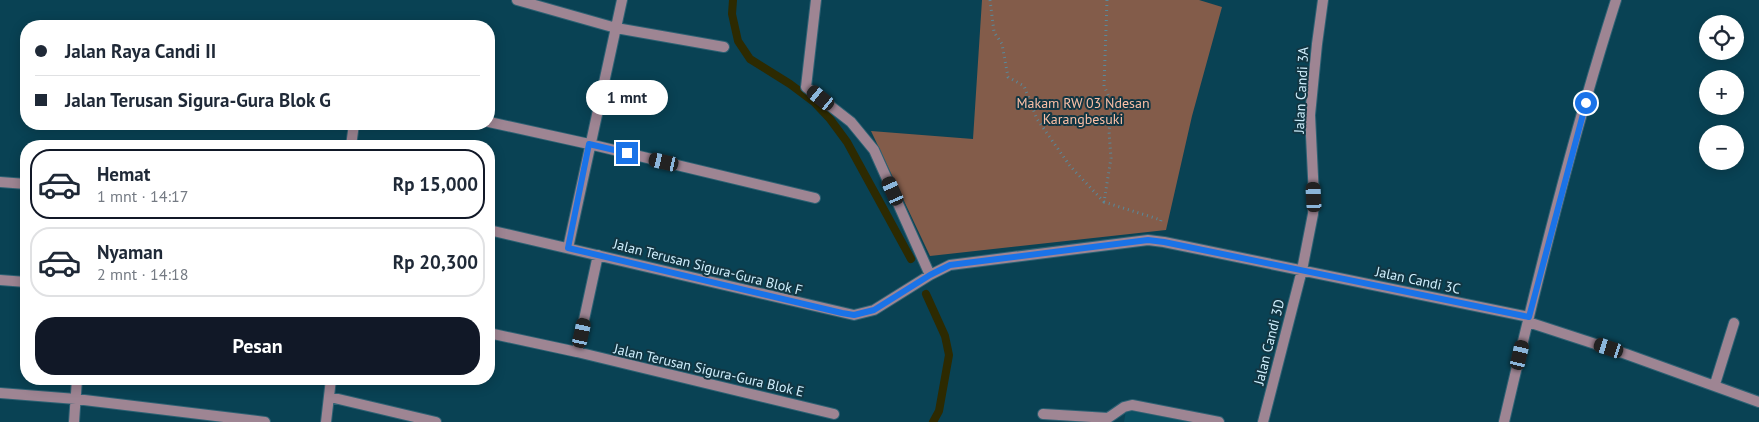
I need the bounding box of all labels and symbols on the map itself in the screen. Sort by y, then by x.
street label: Jalan Candi 3A [1290,45,1312,135]
callout: 1 mnt [586,80,668,116]
car [804,83,837,113]
route start [1575,92,1597,114]
park label: Makam RW 03 Ndesan Karangbesuki [1016,94,1150,128]
route end [616,142,638,164]
car [647,151,680,173]
car [880,174,905,208]
car [1305,182,1322,212]
street label: Jalan Terusan Sigura-Gura Blok F [611,235,804,299]
street label: Jalan Candi 3C [1373,262,1462,298]
street label: Jalan Candi 3D [1249,297,1288,388]
car [571,317,592,349]
car [1592,336,1625,360]
street label: Jalan Terusan Sigura-Gura Blok E [611,339,806,401]
car [1509,339,1530,371]

